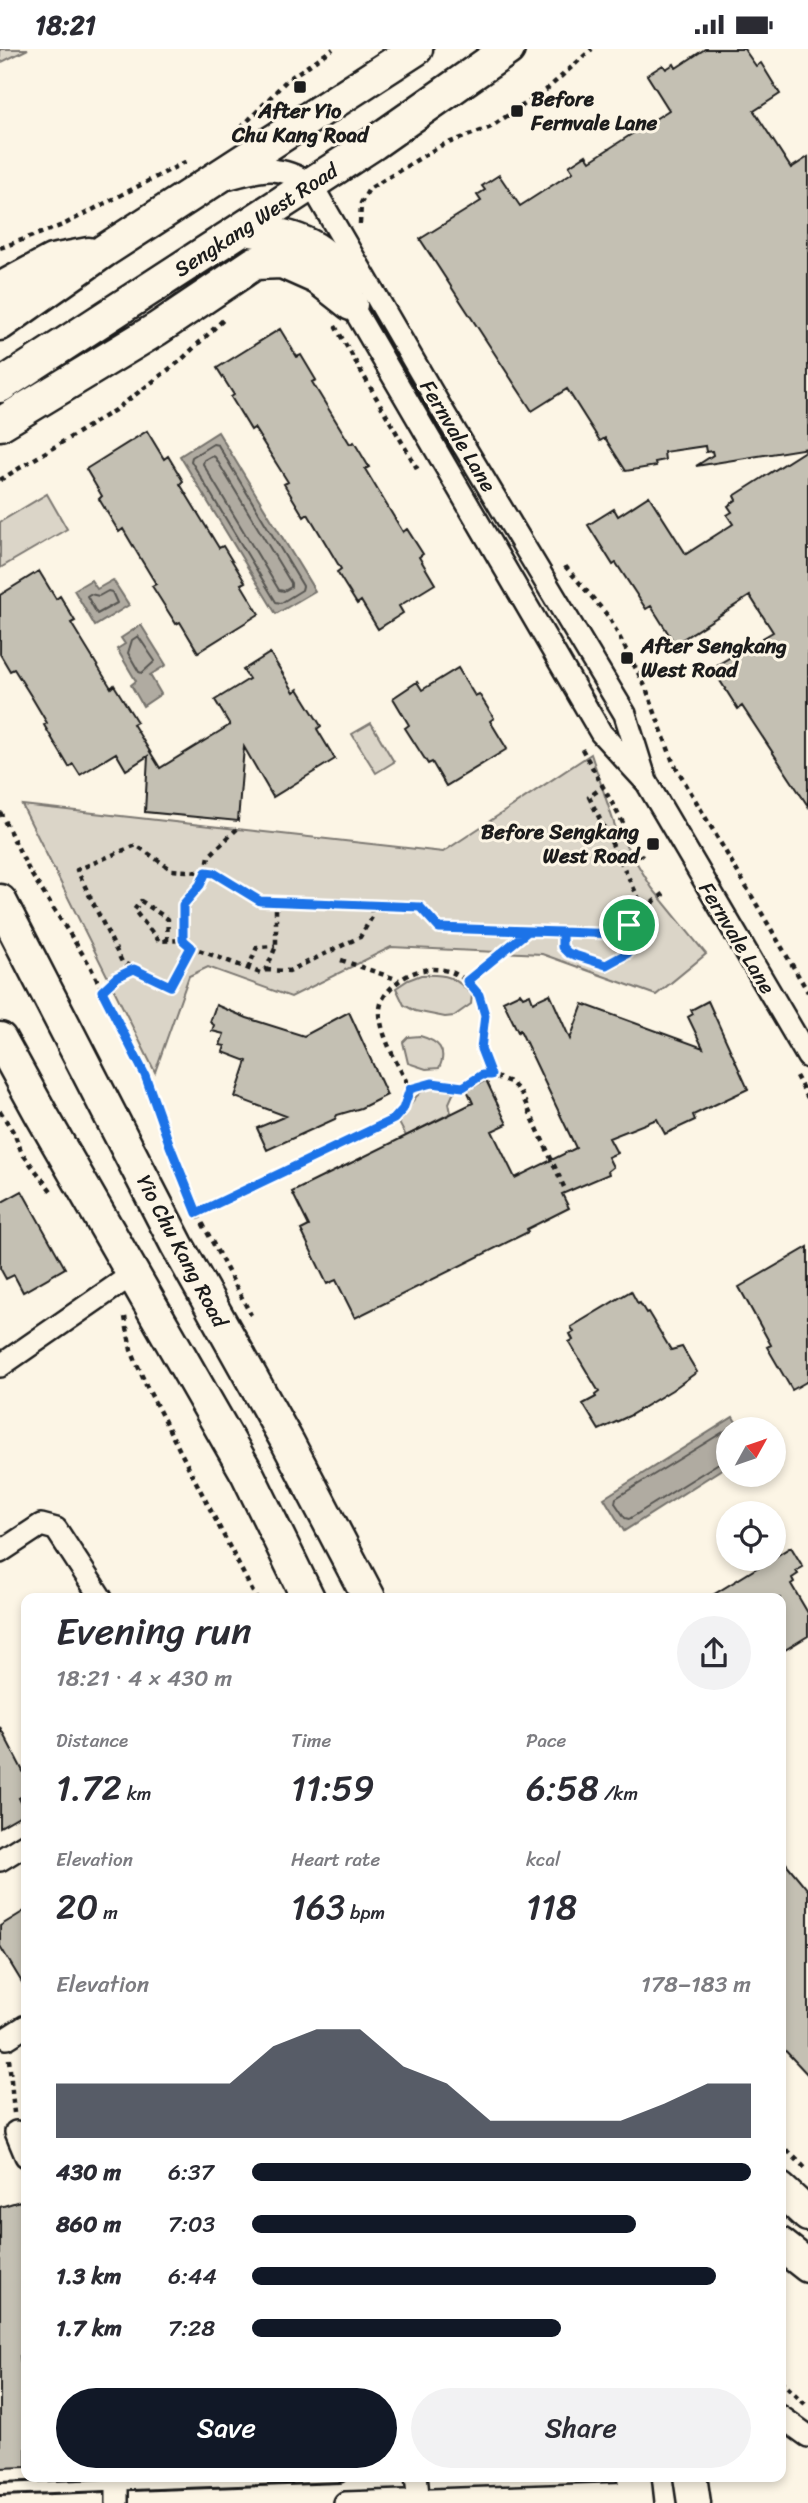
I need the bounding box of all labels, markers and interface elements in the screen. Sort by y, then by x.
text: 18:21 [35,2,96,48]
marker: After Yio Chu Kang Road [292,79,308,95]
place label: Before Fernvale Lane [530,80,658,142]
place label: After Yio Chu Kang Road [231,92,370,154]
marker: Before Fernvale Lane [509,103,525,119]
street label: Sengkang West Road [166,151,347,288]
street label: Fernvale Lane [409,372,507,500]
place label: After Sengkang West Road [640,627,787,689]
marker: After Sengkang West Road [619,650,635,666]
place label: Before Sengkang West Road [481,813,641,875]
marker: Before Sengkang West Road [645,836,661,852]
street label: Fernvale Lane [688,874,786,1002]
pin [599,895,659,955]
icon: arrive [610,906,648,944]
street label: Yio Chu Kang Road [126,1168,239,1336]
north arrow [716,1417,786,1487]
map controls [716,1417,786,1571]
button: locate [716,1501,786,1571]
text: Evening run [56,1598,252,1665]
button: share [677,1616,751,1690]
text: 18:21 · 4 × 430 m [56,1658,232,1699]
text: Distance [56,1724,128,1757]
text: Time [291,1724,331,1757]
text: Pace [526,1724,566,1757]
text: 1.72 [56,1757,122,1819]
text: 11:59 [291,1757,374,1819]
text: 6:58 [526,1757,599,1819]
text: km [122,1777,151,1810]
text: /km [599,1777,638,1810]
text: Elevation [56,1843,133,1876]
text: Heart rate [291,1843,380,1876]
text: kcal [526,1843,561,1876]
text: 20 [56,1876,98,1938]
text: 163 [291,1876,345,1938]
text: 118 [526,1876,577,1938]
text: m [98,1896,118,1929]
text: bpm [345,1896,385,1929]
text: Elevation [56,1964,149,2005]
text: 178–183 m [641,1964,751,2005]
text: 430 m [56,2152,121,2193]
text: 6:37 [168,2152,214,2193]
text: 860 m [56,2204,121,2245]
text: 7:03 [168,2204,215,2245]
text: 1.3 km [56,2256,121,2297]
text: 6:44 [168,2256,217,2297]
text: 1.7 km [56,2308,122,2349]
text: 7:28 [168,2308,215,2349]
button: Save [56,2388,397,2468]
button: Share [411,2388,751,2468]

